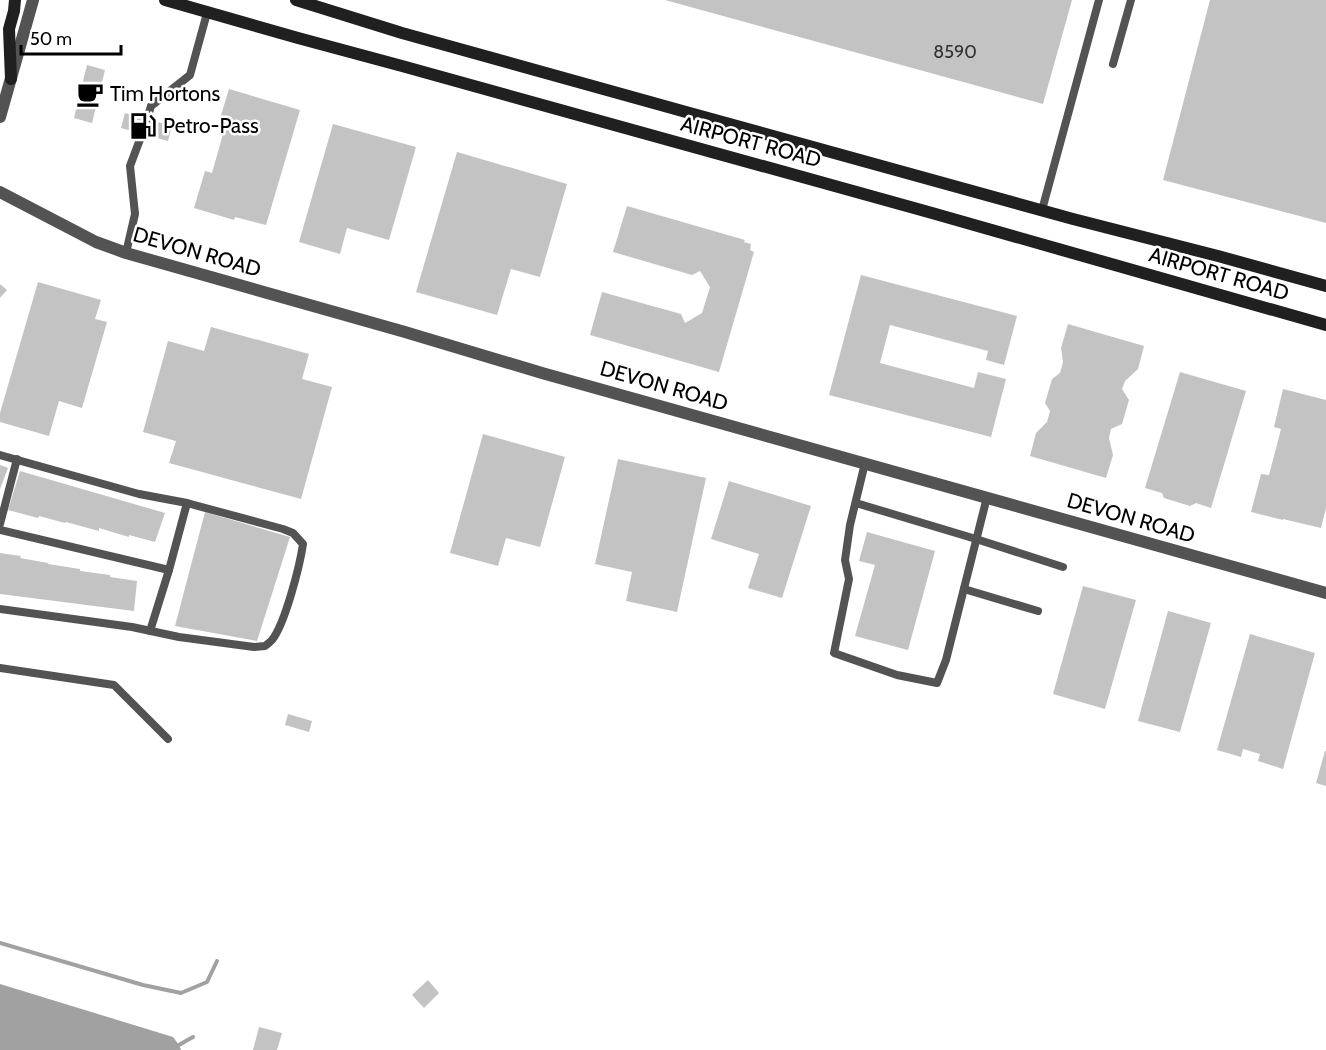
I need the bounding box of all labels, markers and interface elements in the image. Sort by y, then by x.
scale bar [21,18,122,56]
text: 50 m [30,28,72,50]
house number: 8590 [933,41,977,63]
cafe icon: Tim Hortons [75,79,105,109]
place label: Tim Hortons [110,81,221,106]
fuel station icon: Petro-Pass [128,111,158,141]
street label: AIRPORT ROAD [678,111,824,172]
place label: Petro-Pass [163,113,259,138]
street label: DEVON ROAD [130,221,264,282]
street label: AIRPORT ROAD [1146,242,1292,305]
street label: DEVON ROAD [597,355,731,416]
street label: DEVON ROAD [1064,487,1198,548]

